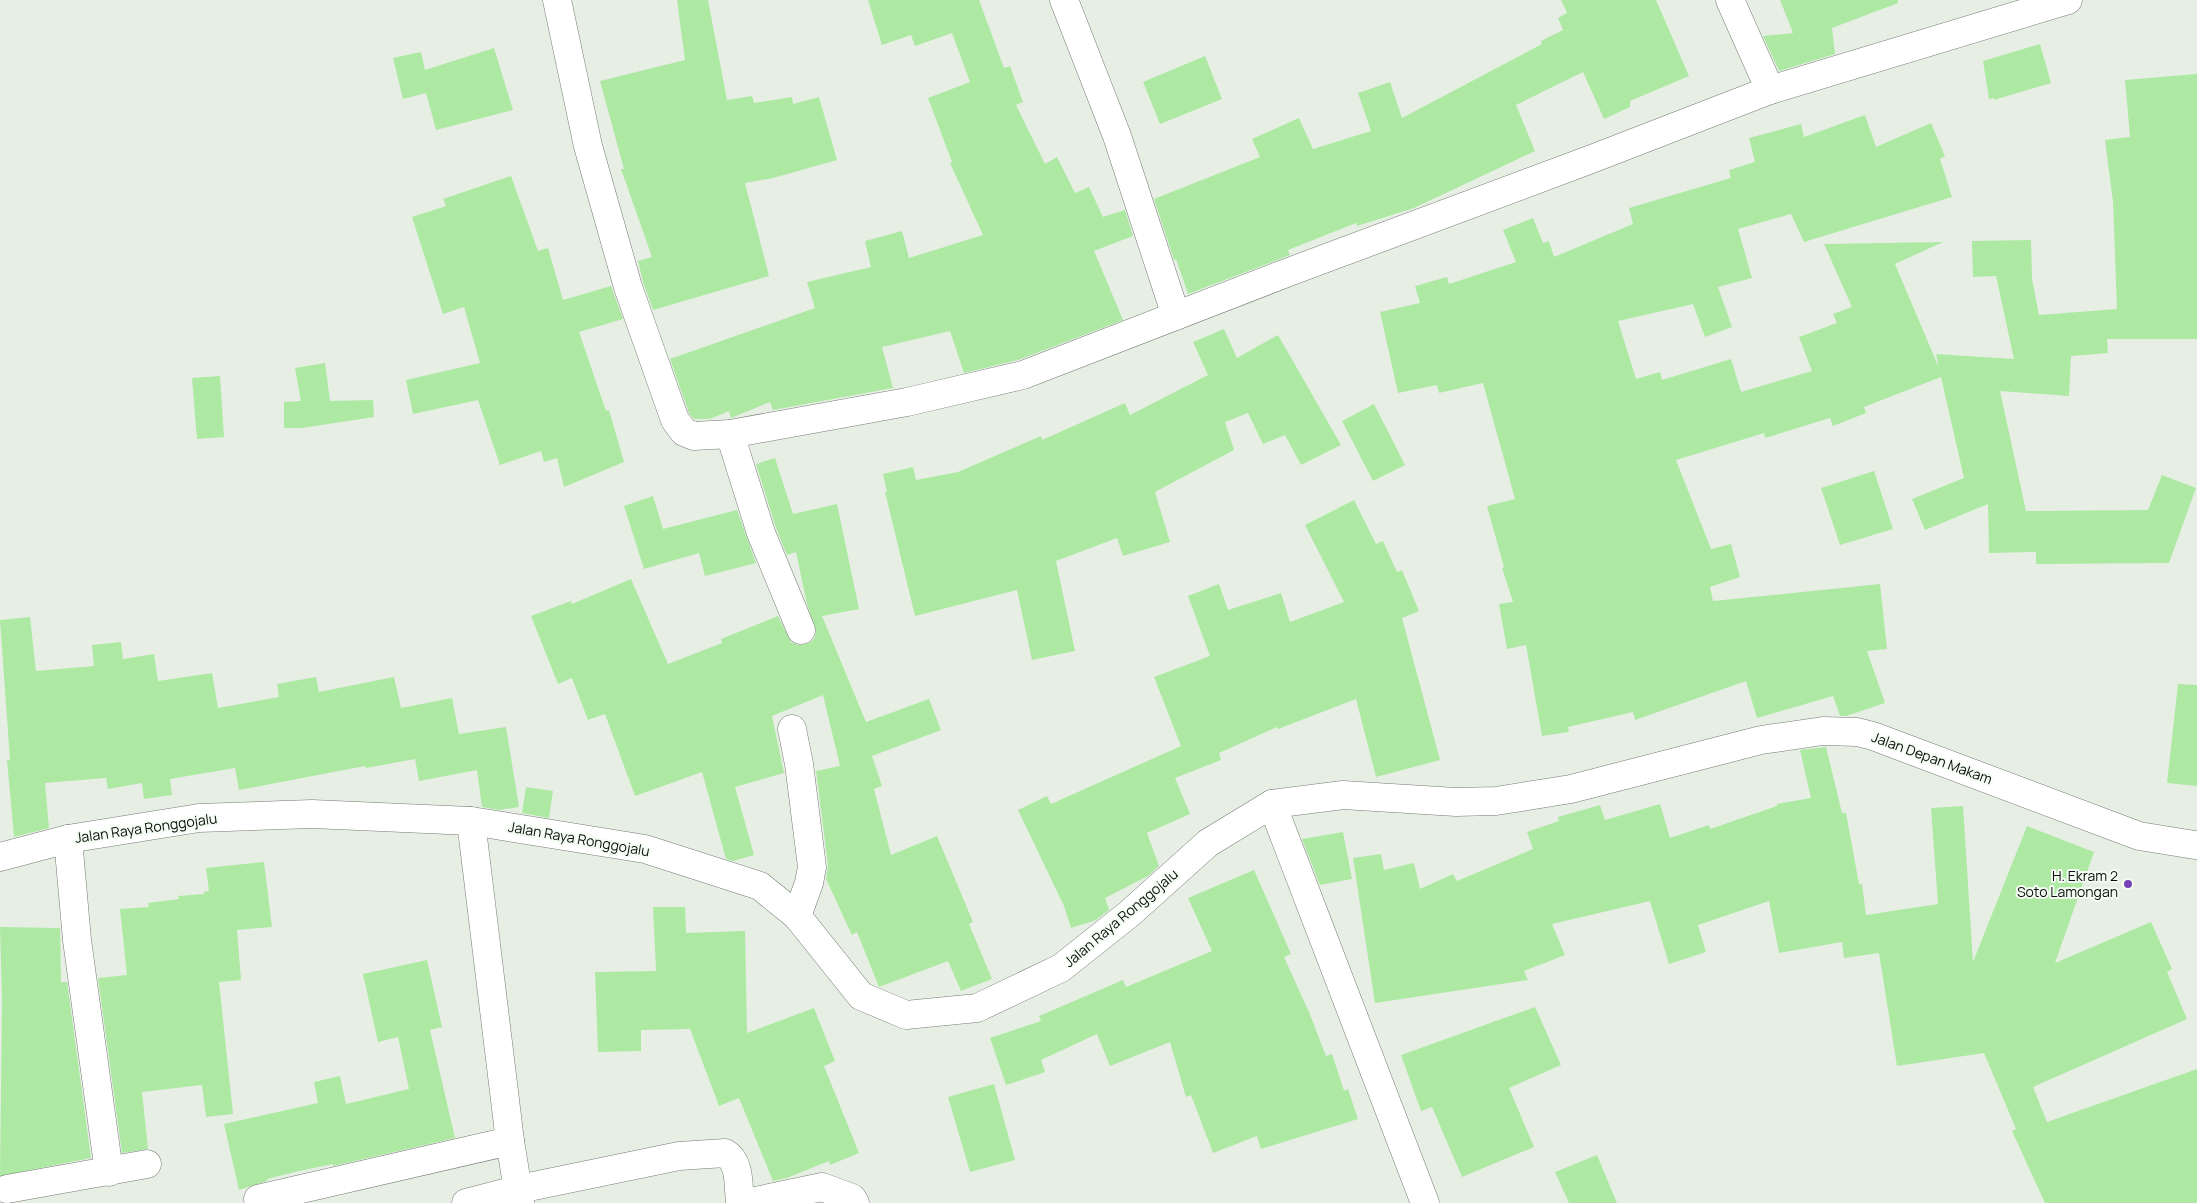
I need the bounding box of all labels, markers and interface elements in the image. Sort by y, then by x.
street label: Jalan Depan Makam [1869,727,1995,788]
street label: Jalan Raya Ronggojalu [74,808,218,847]
street label: Jalan Raya Ronggojalu [507,817,651,860]
street label: Jalan Raya Ronggojalu [1060,864,1182,971]
place label: H. Ekram 2 Soto Lamongan [2017,866,2118,901]
marker: H. Ekram 2 Soto Lamongan [2122,878,2134,890]

